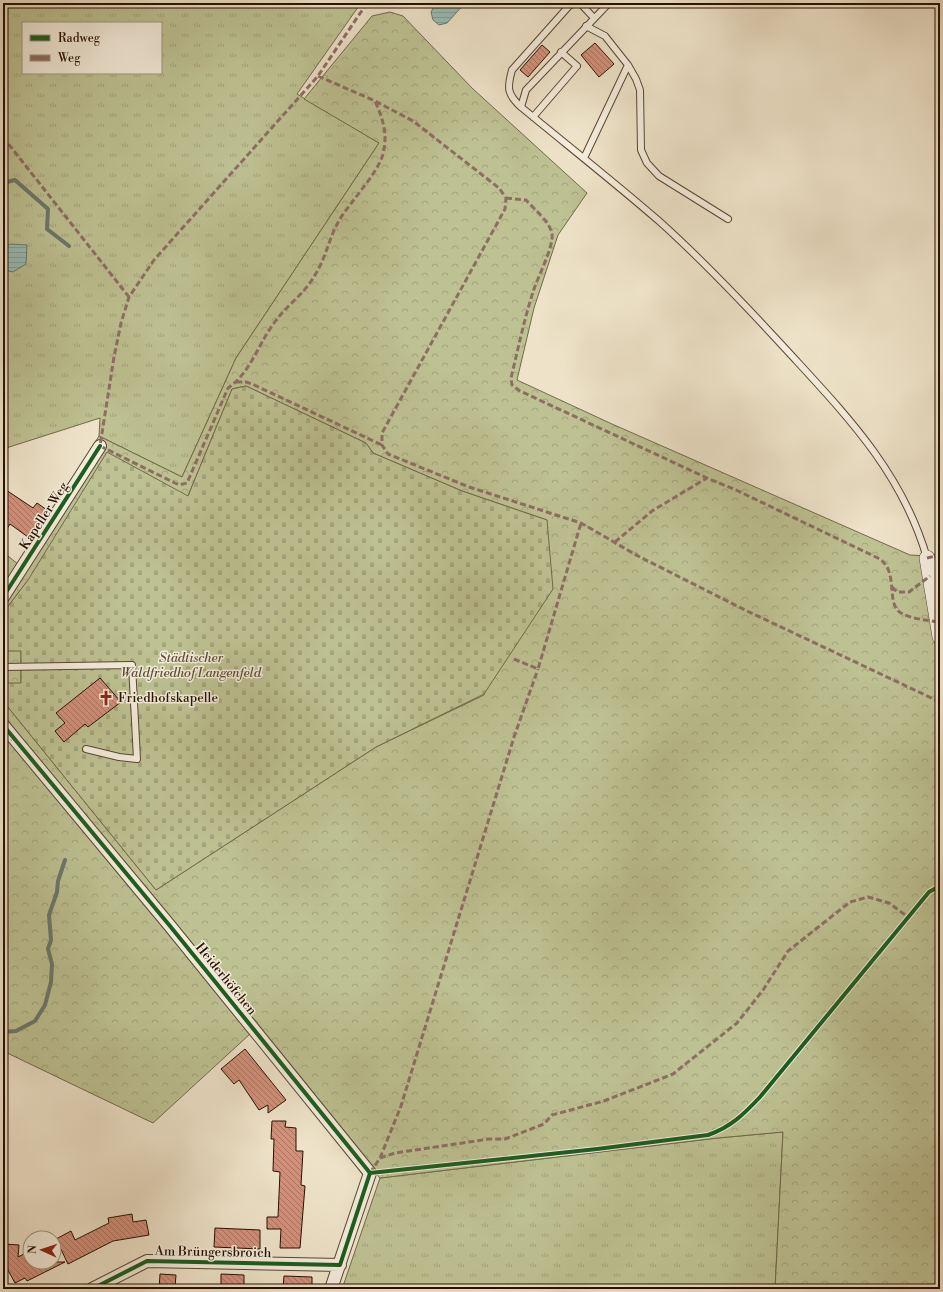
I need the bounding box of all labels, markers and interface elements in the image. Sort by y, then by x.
legend [22,22,162,74]
text: Radweg [58,31,101,46]
text: Weg [57,51,81,66]
street label: Kapeller Weg [16,479,72,553]
park label: Städtischer Waldfriedhof Langenfeld [121,650,262,681]
church icon: Friedhofskapelle [97,689,115,707]
place label: Friedhofskapelle [118,690,218,706]
street label: Heiderhöfchen [192,940,260,1019]
north arrow [22,1230,62,1270]
street label: Am Brüngersbroich [154,1243,272,1261]
text: N [26,1245,40,1254]

